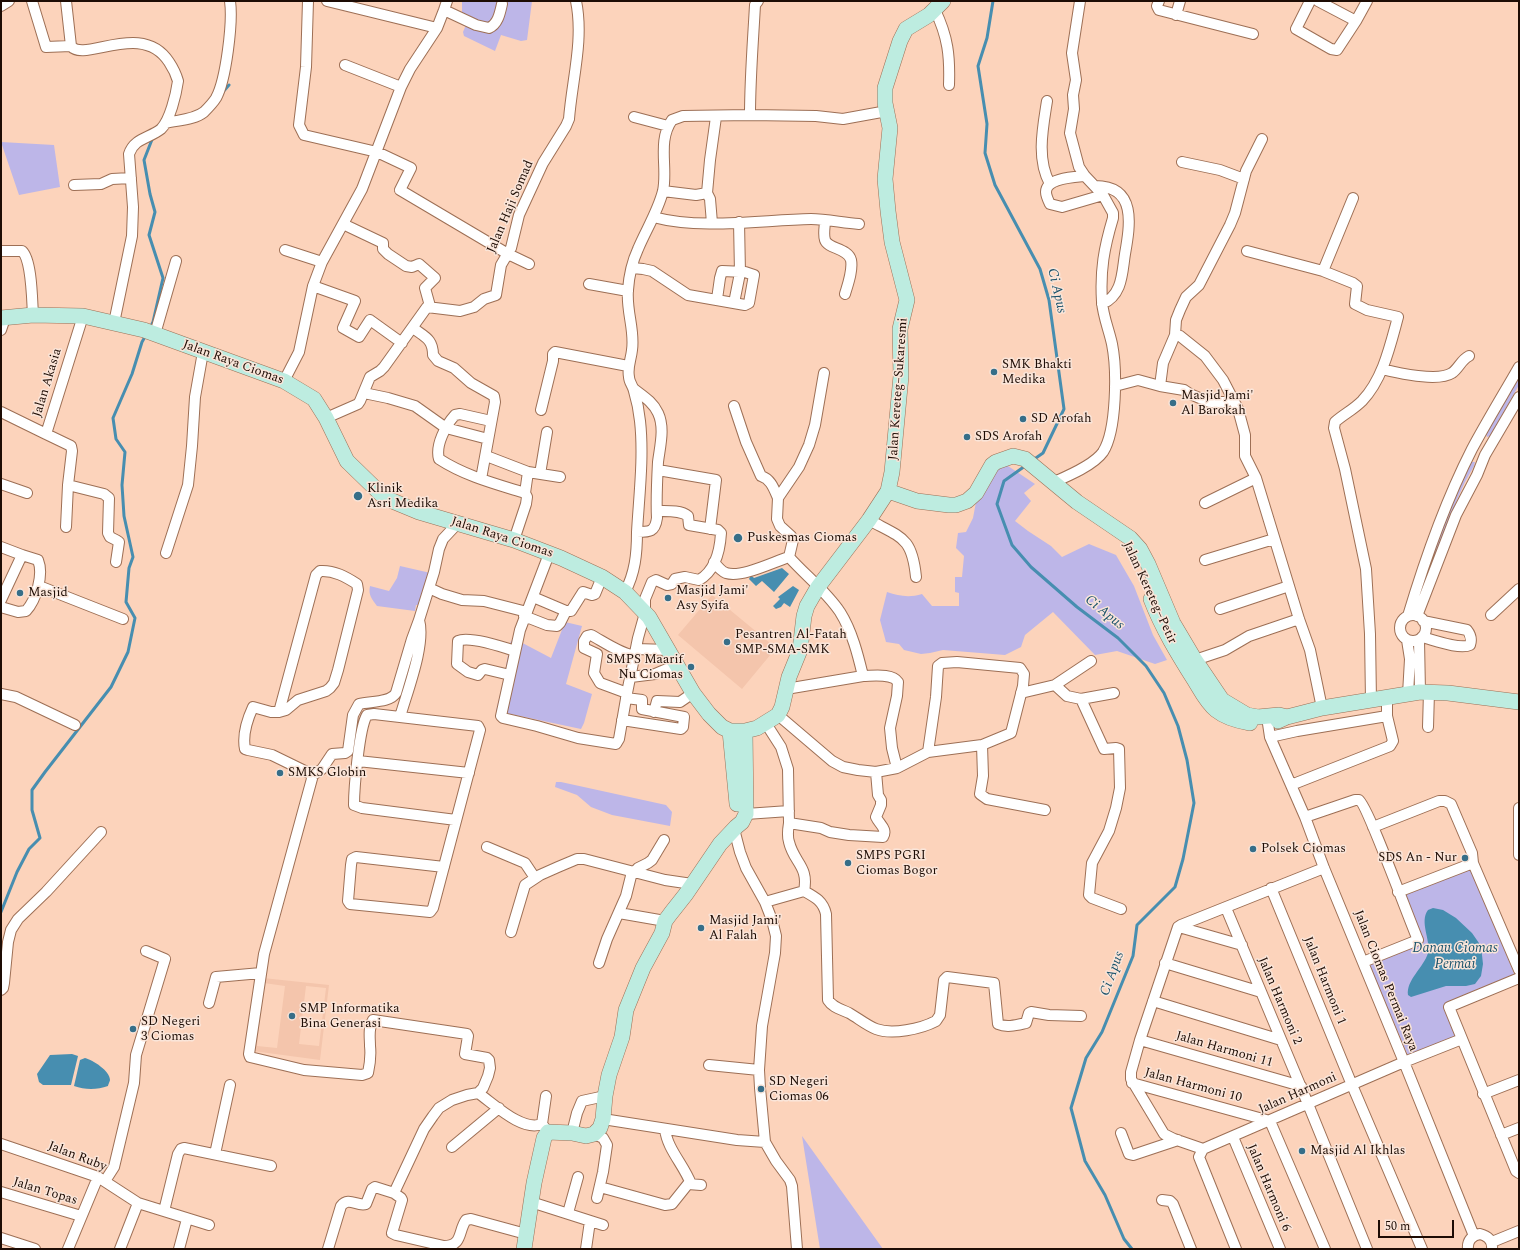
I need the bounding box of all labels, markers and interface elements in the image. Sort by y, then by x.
street label: Jalan Haji Somad [484,158,538,256]
water label: Ci Apus [1043,267,1069,315]
street label: Jalan Kereteg–Sukaresmi [886,317,912,461]
street label: Jalan Raya Ciomas [180,337,286,389]
street label: Jalan Akasia [30,347,66,419]
place label: SMK Bhakti Medika [1002,357,1072,388]
marker: SMK Bhakti Medika [989,367,999,377]
place label: Masjid Jami' Al Barokah [1181,388,1254,419]
marker: Masjid Jami' Al Barokah [1168,398,1178,408]
place label: SD Arofah [1031,411,1091,427]
marker: SD Arofah [1018,414,1028,424]
place label: SDS Arofah [975,429,1042,445]
marker: SDS Arofah [962,432,972,442]
place label: Klinik Asri Medika [367,481,438,512]
marker: Klinik Asri Medika [352,490,364,502]
street label: Jalan Raya Ciomas [449,514,555,562]
place label: Puskesmas Ciomas [747,530,857,546]
marker: Puskesmas Ciomas [732,532,744,544]
street label: Jalan Kereteg–Petir [1118,539,1180,647]
place label: Masjid Jami' Asy Syifa [676,583,749,614]
place label: Masjid [28,585,68,601]
marker: Masjid [15,588,25,598]
water label: Ci Apus [1081,592,1127,634]
marker: Masjid Jami' Asy Syifa [663,593,673,603]
place label: Pesantren Al-Fatah SMP-SMA-SMK [735,627,847,658]
marker: Pesantren Al-Fatah SMP-SMA-SMK [722,637,732,647]
place label: SMPS Maarif Nu Ciomas [606,652,683,683]
marker: SMPS Maarif Nu Ciomas [686,662,696,672]
place label: SMKS Globin [288,765,366,781]
marker: SMKS Globin [275,768,285,778]
place label: Polsek Ciomas [1261,841,1346,857]
marker: Polsek Ciomas [1248,844,1258,854]
place label: SMPS PGRI Ciomas Bogor [856,848,938,879]
place label: SDS An - Nur [1378,850,1457,866]
marker: SDS An - Nur [1460,853,1470,863]
marker: SMPS PGRI Ciomas Bogor [843,858,853,868]
street label: Jalan Ciomas Permai Raya [1350,908,1420,1054]
place label: Masjid Jami' Al Falah [709,913,782,944]
marker: Masjid Jami' Al Falah [696,923,706,933]
street label: Jalan Harmoni 1 [1299,935,1349,1027]
water label: Danau Ciomas Permai [1412,941,1498,974]
water label: Ci Apus [1097,950,1129,998]
street label: Jalan Harmoni 2 [1254,955,1304,1047]
place label: SMP Informatika Bina Generasi [300,1001,400,1032]
marker: SMP Informatika Bina Generasi [287,1011,297,1021]
place label: SD Negeri 3 Ciomas [141,1014,200,1045]
marker: SD Negeri 3 Ciomas [128,1024,138,1034]
street label: Jalan Harmoni 11 [1174,1029,1274,1071]
street label: Jalan Harmoni 10 [1143,1066,1243,1106]
street label: Jalan Harmoni [1257,1070,1339,1118]
place label: SD Negeri Ciomas 06 [769,1074,829,1105]
marker: SD Negeri Ciomas 06 [756,1084,766,1094]
street label: Jalan Ruby [46,1139,108,1175]
street label: Jalan Harmoni 6 [1243,1142,1293,1234]
place label: Masjid Al Ikhlas [1310,1143,1405,1159]
marker: Masjid Al Ikhlas [1297,1146,1307,1156]
street label: Jalan Topas [11,1175,79,1209]
scale bar [1380,1212,1456,1238]
text: 50 m [1385,1217,1410,1236]

